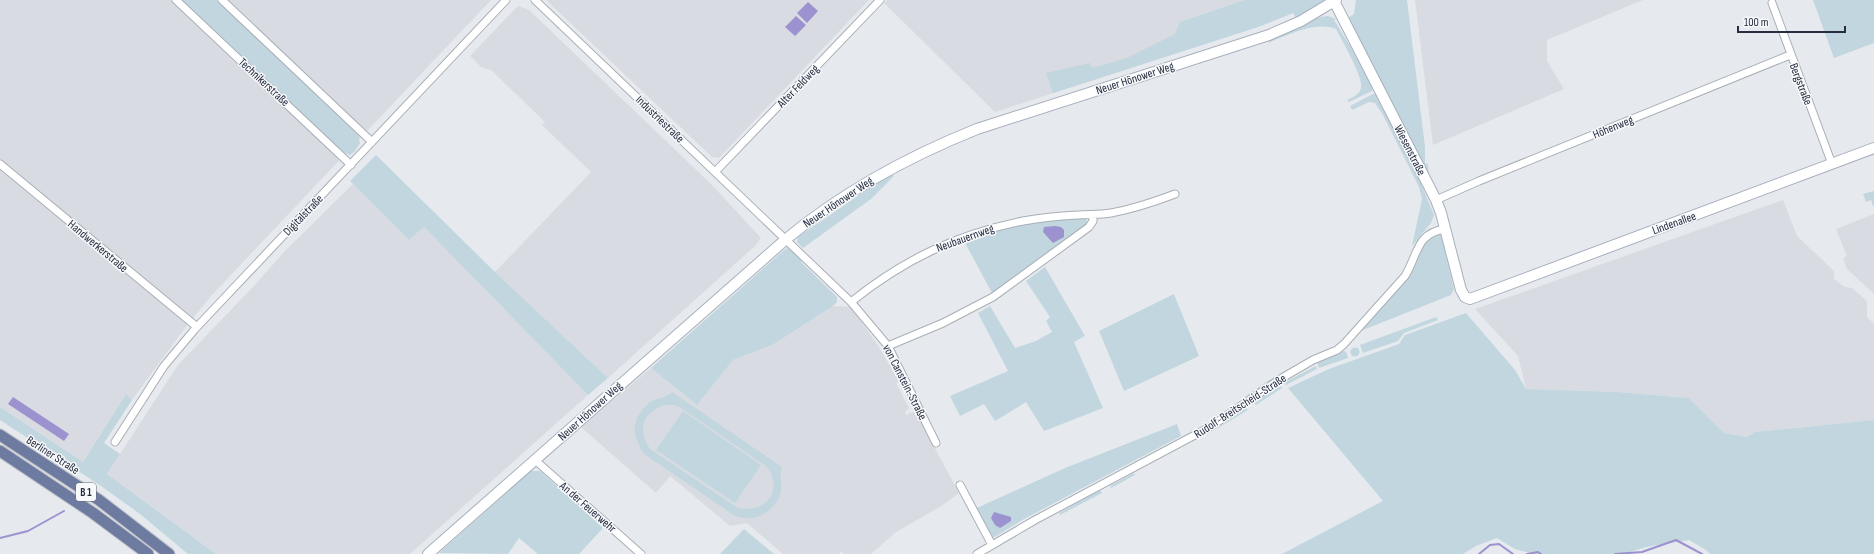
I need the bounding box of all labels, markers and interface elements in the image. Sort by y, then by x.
scale bar [1738,8,1845,34]
text: 100 m [1744,15,1769,30]
street label: Technikerstraße [235,55,292,110]
street label: Neuer Hönower Weg [1094,59,1176,98]
street label: Bergstraße [1786,61,1815,107]
street label: Alter Feldweg [774,62,823,112]
street label: Industriestraße [632,93,687,146]
street label: Höhenweg [1591,112,1636,142]
street label: Wiesenstraße [1390,122,1429,178]
street label: Neuer Hönower Weg [800,173,876,231]
street label: Digitalstraße [280,192,327,239]
street label: Lindenallee [1650,209,1698,238]
street label: Handwerkerstraße [65,217,131,276]
street label: Neubauernweg [934,221,996,256]
street label: von Canstein-Straße [879,342,930,423]
street label: Rudolf-Breitscheid-Straße [1191,371,1289,442]
street label: Neuer Hönower Weg [555,378,626,444]
street label: Berliner Straße [23,433,82,478]
street label: An der Feuerwehr [555,478,620,536]
road number: B 1 [76,483,96,501]

